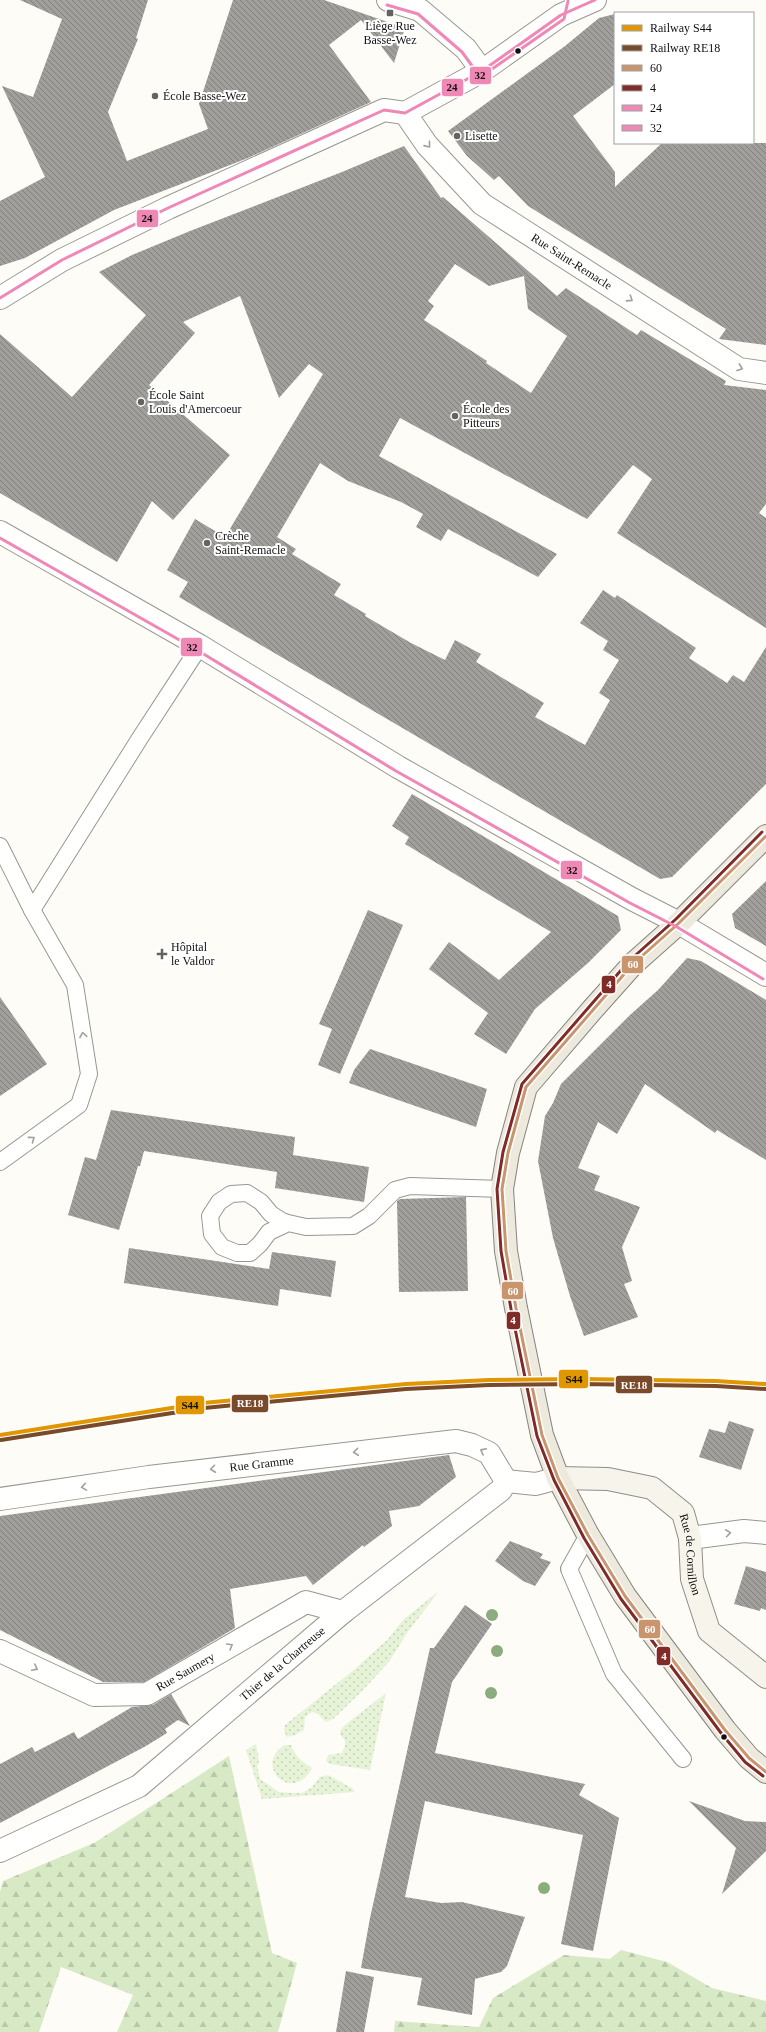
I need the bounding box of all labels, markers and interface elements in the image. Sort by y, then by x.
marker: Liège Rue Basse-Wez [385,8,395,18]
legend [614,12,754,144]
place label: Liège Rue Basse-Wez [363,19,417,47]
text: Railway S44 [650,21,712,35]
text: Railway RE18 [650,41,720,55]
unlabelled marker [513,46,523,56]
text: 60 [650,61,662,75]
line badge: 32 [469,66,492,85]
text: 32 [475,69,486,81]
line badge: 24 [441,78,464,97]
text: 24 [447,81,458,93]
text: 4 [650,81,656,95]
place label: École Basse-Wez [163,89,246,103]
marker: École Basse-Wez [150,91,160,101]
text: 24 [650,101,662,115]
text: 32 [650,121,662,135]
place label: Lisette [465,129,498,143]
marker: Lisette [452,131,462,141]
one-way arrow [423,140,430,148]
line badge: 24 [136,209,159,228]
text: 24 [142,212,153,224]
street label: Rue Saint-Remacle [529,231,615,293]
one-way arrow [626,294,633,302]
one-way arrow [736,363,743,371]
place label: École Saint Louis d'Amercoeur [149,388,241,416]
marker: École Saint Louis d'Amercoeur [136,397,146,407]
place label: École des Pitteurs [463,402,510,430]
marker: École des Pitteurs [450,411,460,421]
place label: Crèche Saint-Remacle [215,529,286,557]
marker: Crèche Saint-Remacle [202,538,212,548]
line badge: 32 [180,637,203,657]
text: 32 [187,641,198,653]
line badge: 32 [560,860,583,880]
text: 32 [567,864,578,876]
place label: Hôpital le Valdor [171,940,214,968]
marker: Hôpital le Valdor [156,948,168,960]
line badge: 60 [621,955,644,974]
text: 60 [628,958,639,970]
line badge: 4 [601,975,616,994]
text: 4 [606,978,612,990]
one-way arrow [79,1032,88,1039]
one-way arrow [27,1137,34,1144]
line badge: 60 [501,1281,524,1300]
text: 60 [508,1285,519,1297]
line badge: 4 [506,1311,521,1330]
text: 4 [510,1314,516,1326]
line badge: S44 [558,1369,589,1389]
text: S44 [565,1373,583,1385]
line badge: RE18 [615,1375,653,1394]
text: RE18 [621,1379,648,1391]
line badge: RE18 [231,1394,269,1413]
line badge: S44 [175,1395,205,1415]
text: RE18 [237,1397,264,1409]
text: S44 [181,1399,199,1411]
one-way arrow [353,1447,359,1456]
one-way arrow [480,1448,487,1456]
street label: Rue Gramme [229,1453,294,1474]
one-way arrow [210,1464,216,1473]
one-way arrow [81,1482,87,1491]
street label: Rue de Cornillon [677,1512,704,1597]
one-way arrow [725,1529,731,1538]
line badge: 60 [638,1619,661,1639]
text: 60 [645,1623,656,1635]
street label: Thier de la Chartreuse [237,1624,328,1704]
one-way arrow [226,1644,233,1651]
line badge: 4 [656,1646,671,1666]
street label: Rue Saumery [154,1650,217,1694]
text: 4 [661,1650,667,1662]
one-way arrow [31,1663,38,1671]
unlabelled marker [719,1732,729,1742]

